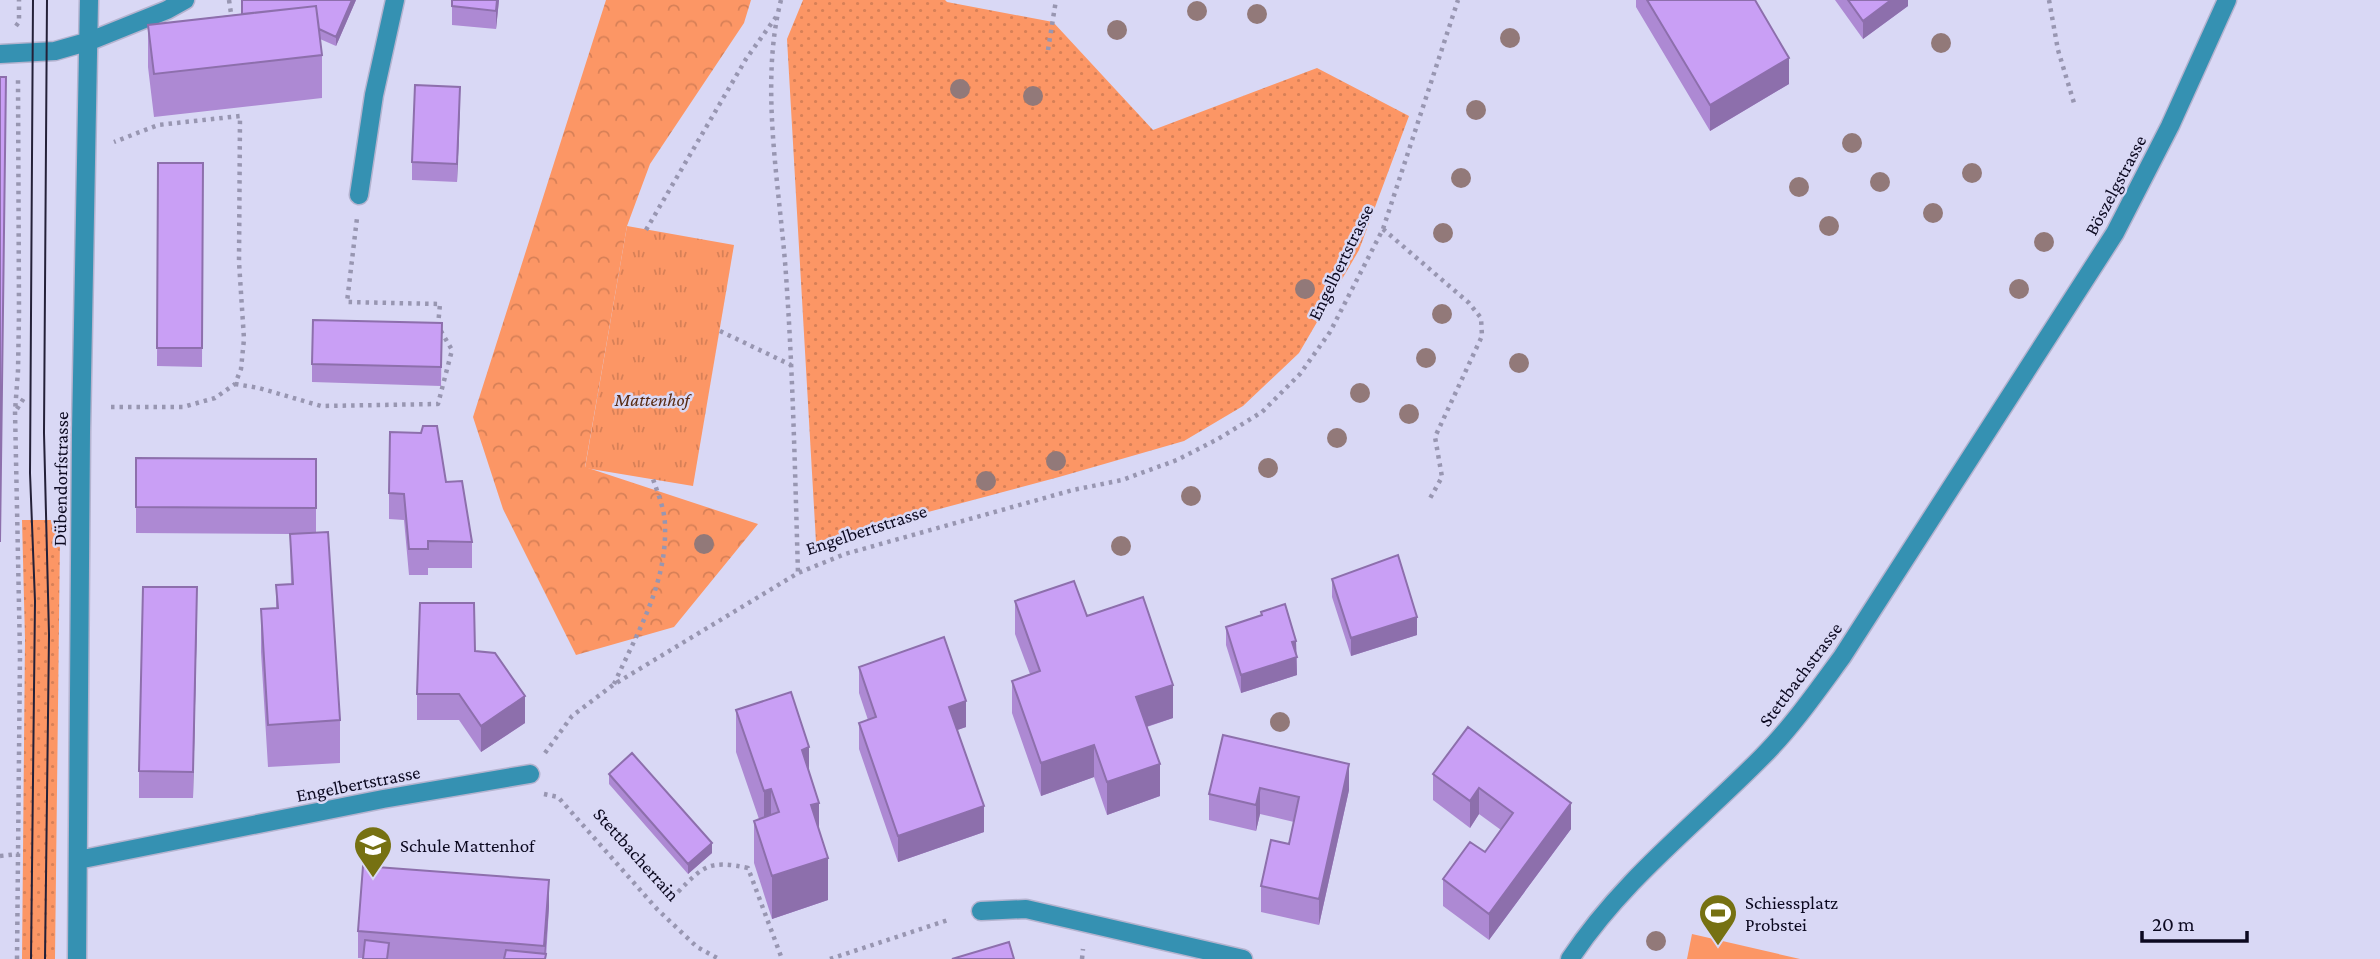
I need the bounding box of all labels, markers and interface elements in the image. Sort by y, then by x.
street label: Böszelgstrasse [2080,132,2151,239]
street label: Engelbertstrasse [1303,201,1378,324]
park label: Mattenhof [614,389,693,410]
street label: Dübendorfstrasse [49,411,72,547]
street label: Engelbertstrasse [803,500,929,559]
street label: Stettbachstrasse [1754,618,1846,730]
street label: Engelbertstrasse [294,761,422,806]
street label: Stettbacherrain [589,803,684,905]
school or university icon: Schule Mattenhof [352,824,394,879]
place label: Schule Mattenhof [400,835,536,856]
sports icon: Schiessplatz Probstei [1697,892,1739,947]
place label: Schiessplatz Probstei [1745,892,1838,935]
scale bar [2142,900,2247,944]
text: 20 m [2152,912,2195,936]

